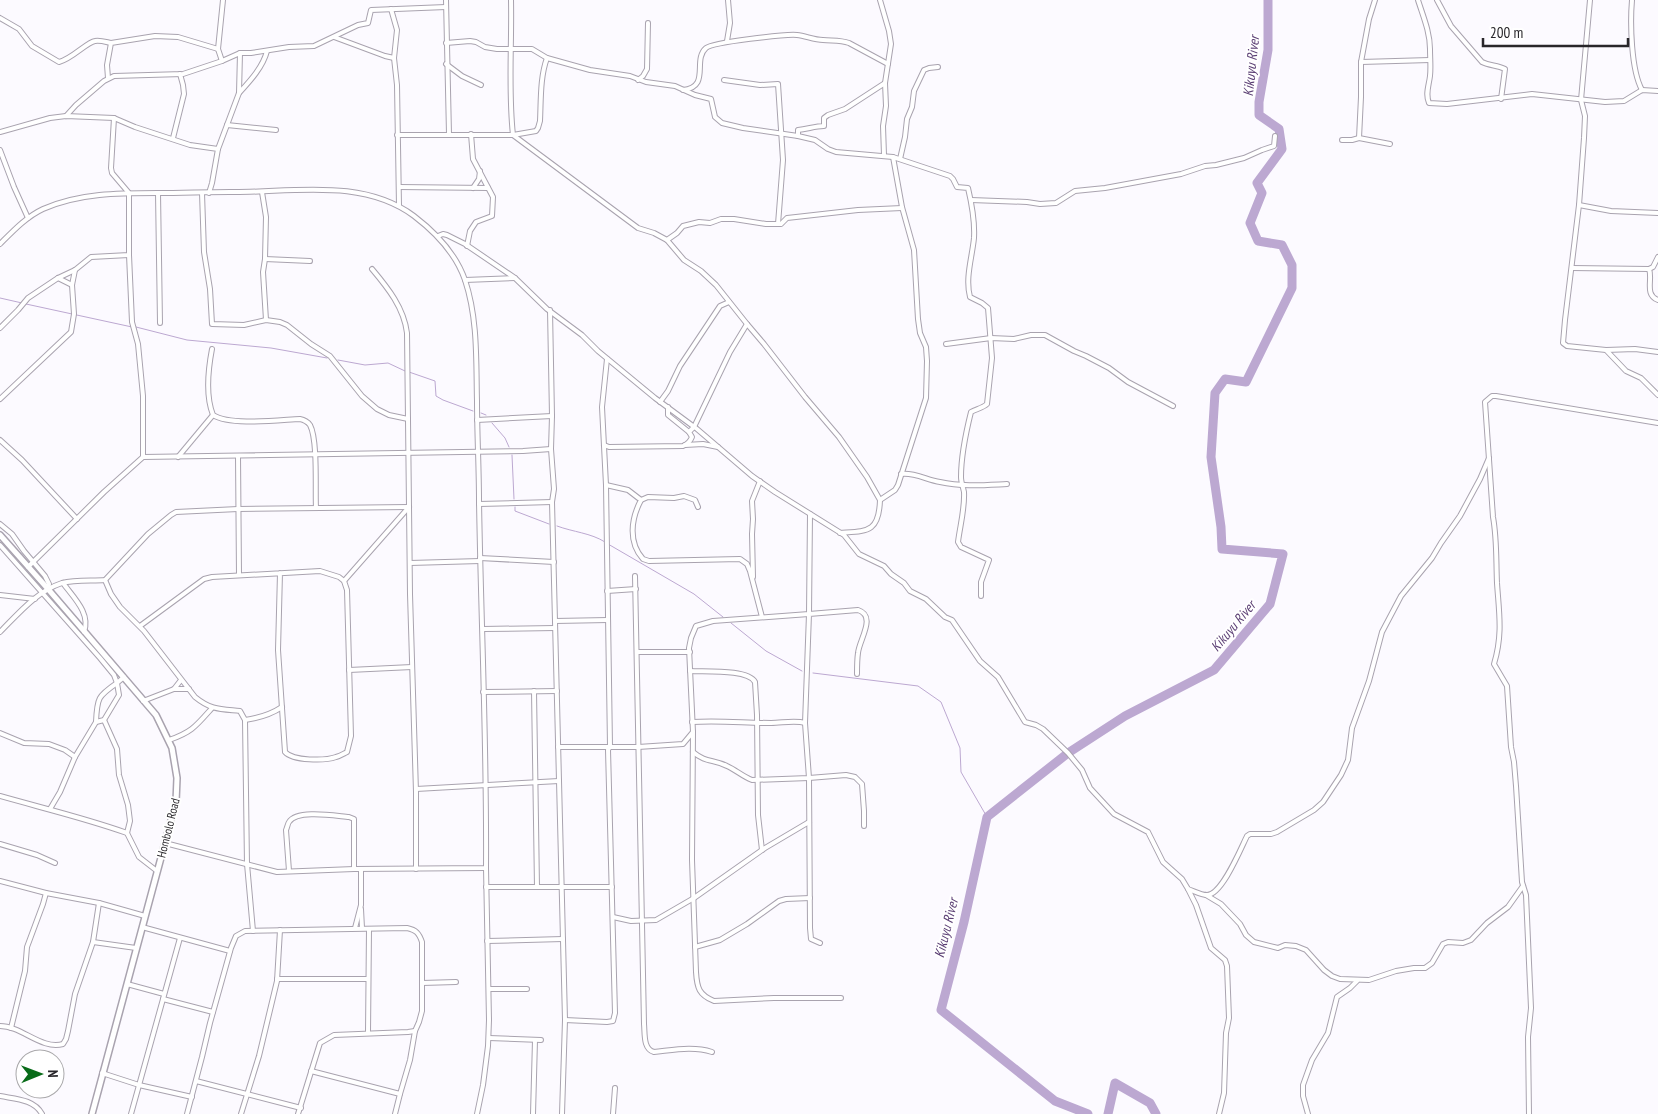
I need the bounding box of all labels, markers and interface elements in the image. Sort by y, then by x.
scale bar [1483,15,1628,47]
text: 200 m [1490,23,1523,42]
water label: Kikuyu River [1239,33,1263,97]
water label: Kikuyu River [1207,595,1261,655]
street label: Hombolo Road [153,797,183,859]
water label: Kikuyu River [930,894,963,960]
north arrow [15,1049,65,1099]
text: N [44,1070,62,1078]

